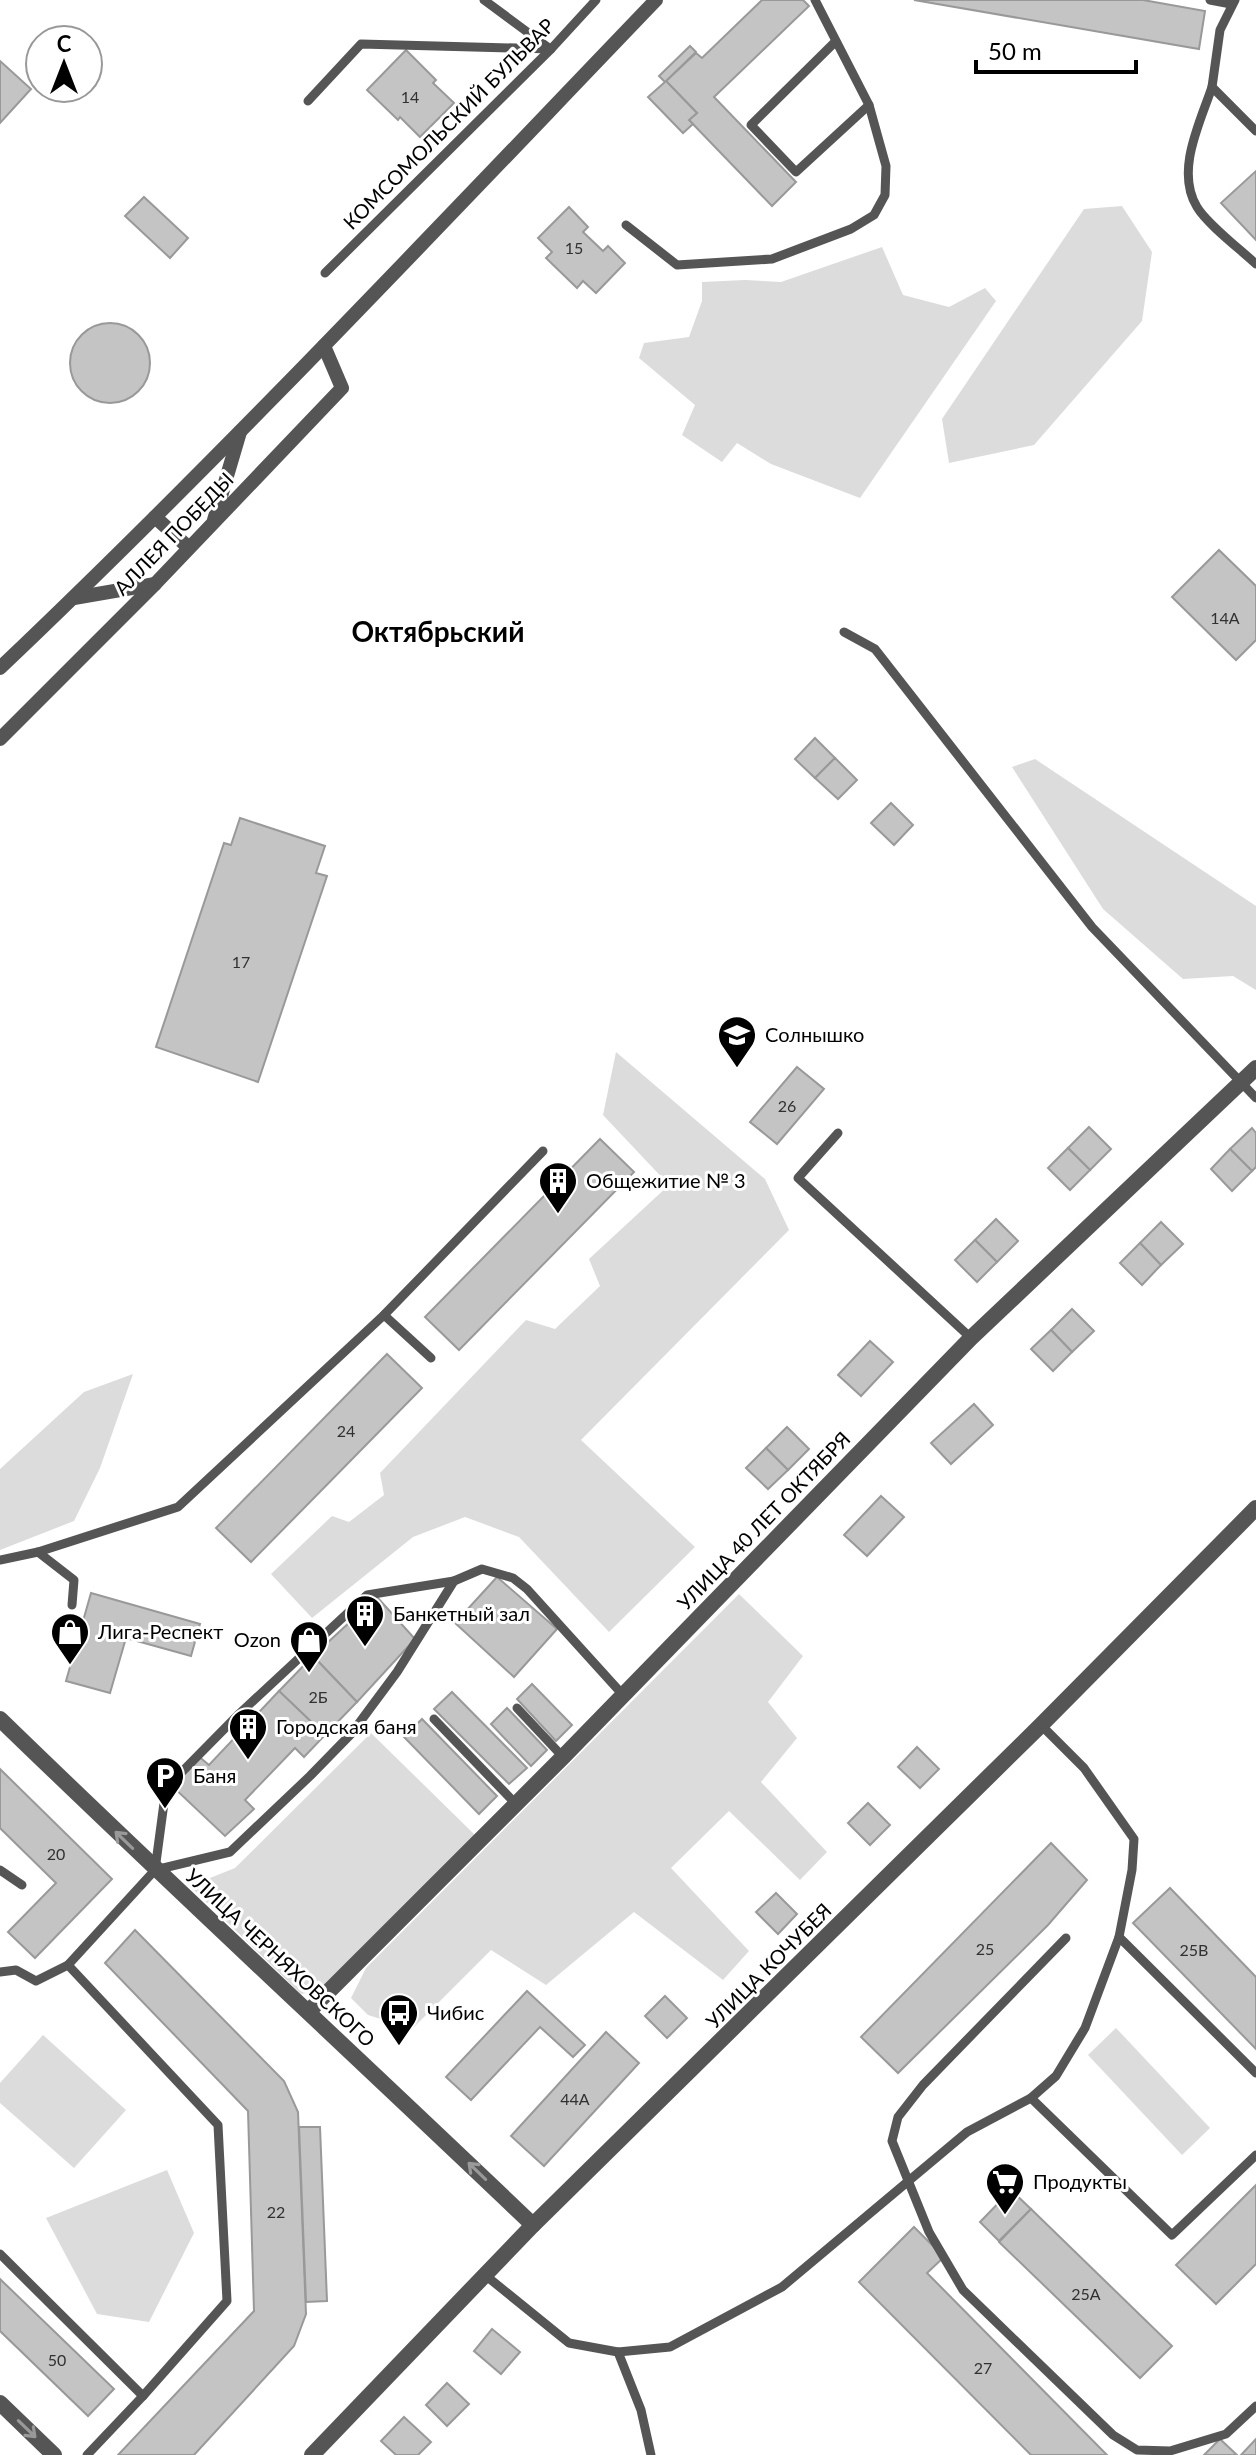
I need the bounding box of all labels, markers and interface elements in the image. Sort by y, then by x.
street label: КОМСОМОЛЬСКИЙ БУЛЬВАР [338,13,559,234]
north arrow [24,24,104,104]
scale bar [976,24,1136,74]
text: С [57,30,72,57]
text: 50 m [988,36,1042,65]
house number: 14 [401,87,419,106]
house number: 15 [565,238,583,257]
street label: АЛЛЕЯ ПОБЕДЫ [109,467,238,600]
house number: 14А [1210,608,1240,627]
district label: Октябрьский [351,614,525,648]
house number: 17 [232,952,250,971]
school or university icon: Солнышко [716,1014,758,1069]
place label: Солнышко [765,1022,864,1046]
house number: 26 [778,1096,796,1115]
building icon: Общежитие № 3 [537,1160,579,1215]
place label: Общежитие № 3 [586,1168,746,1192]
house number: 24 [337,1421,355,1440]
street label: УЛИЦА 40 ЛЕТ ОКТЯБРЯ [672,1426,855,1614]
building icon: Банкетный зал [344,1593,386,1648]
place label: Банкетный зал [393,1601,530,1625]
shop icon: Лига-Респект [49,1611,91,1666]
place label: Лига-Респект [97,1619,223,1643]
shop icon: Ozon [288,1619,330,1674]
place label: Ozon [234,1627,281,1651]
house number: 2Б [308,1687,328,1706]
building icon: Городская баня [227,1706,269,1761]
place label: Городская баня [276,1714,417,1738]
parking icon: Баня [144,1755,186,1810]
place label: Баня [193,1763,236,1787]
one-way arrow [114,1830,134,1849]
house number: 20 [47,1844,65,1863]
street label: УЛИЦА ЧЕРНЯХОВСКОГО [181,1863,380,2051]
street label: УЛИЦА КОЧУБЕЯ [701,1898,836,2033]
house number: 25 [976,1939,994,1958]
house number: 25В [1180,1940,1208,1959]
bus stop icon: Чибис [378,1992,420,2047]
place label: Чибис [427,2000,485,2024]
house number: 44А [560,2089,590,2108]
supermarket icon: Продукты [984,2161,1026,2216]
one-way arrow [468,2162,487,2181]
place label: Продукты [1033,2169,1127,2193]
house number: 22 [267,2202,285,2221]
house number: 25А [1071,2284,1101,2303]
house number: 50 [48,2350,66,2369]
house number: 27 [974,2358,992,2377]
one-way arrow [17,2419,36,2438]

